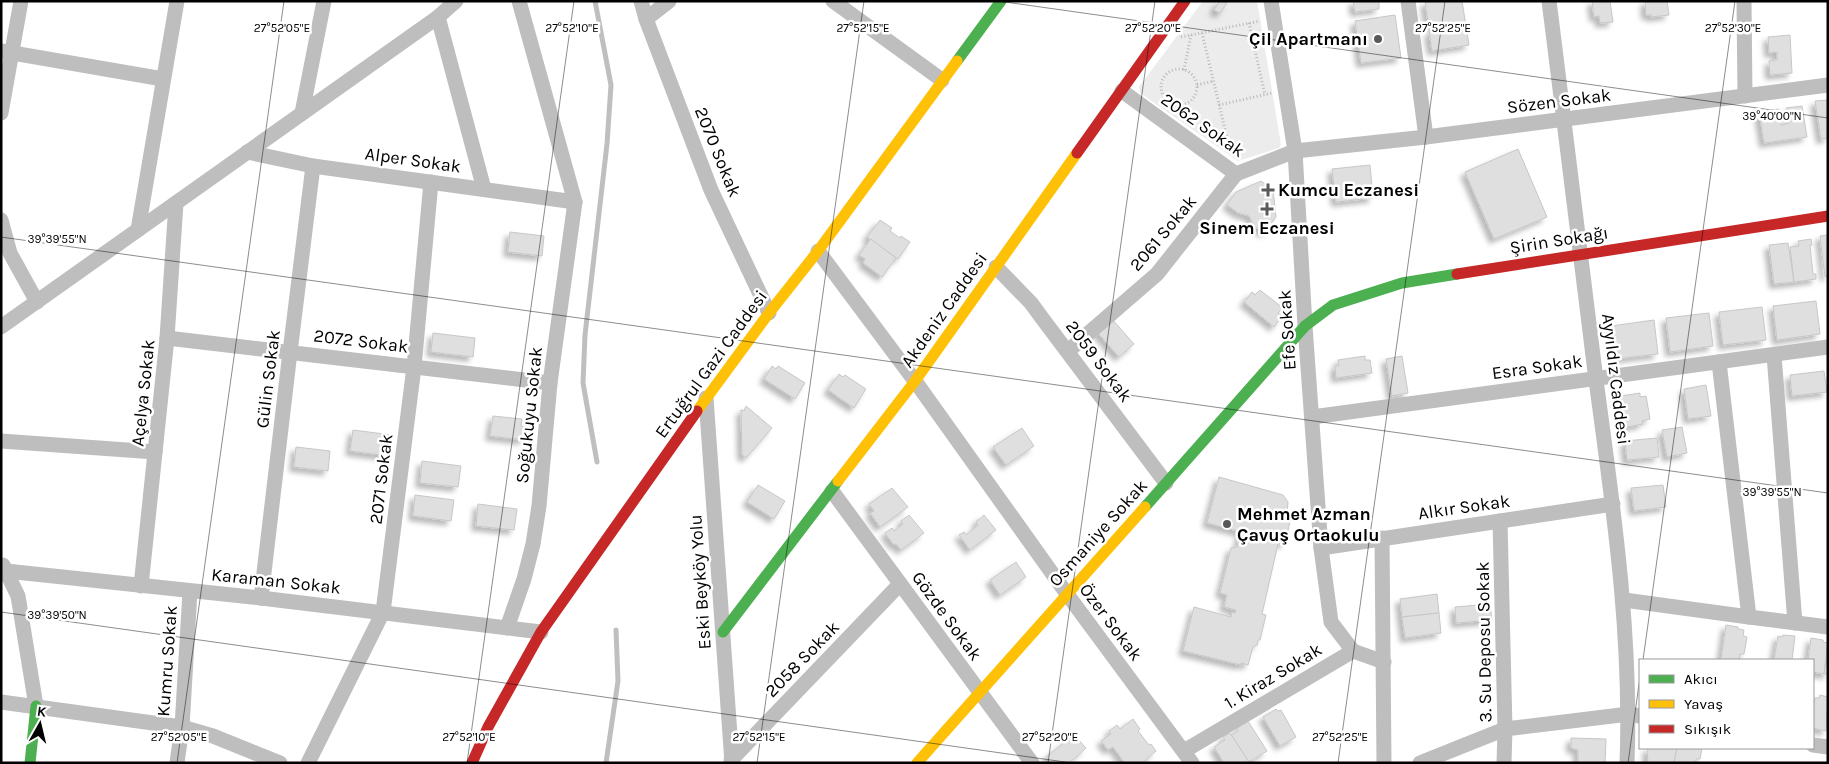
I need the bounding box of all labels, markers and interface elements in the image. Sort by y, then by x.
text: 27°52'05"E [254,21,310,35]
text: 27°52'10"E [545,21,599,35]
text: 27°52'15"E [836,21,890,35]
text: 27°52'20"E [1125,21,1181,35]
text: 27°52'25"E [1415,21,1471,35]
text: 27°52'30"E [1705,21,1761,35]
place label: Çil Apartmanı [1249,28,1368,50]
marker: Çil Apartmanı [1372,33,1384,45]
street label: Sözen Sokak [1506,84,1612,118]
street label: 2062 Sokak [1157,88,1249,162]
street label: 2070 Sokak [690,104,746,200]
text: 39°40'00"N [1742,109,1802,123]
street label: Alper Sokak [364,142,462,178]
place label: Kumcu Eczanesi [1278,179,1419,201]
marker: Kumcu Eczanesi [1262,184,1274,196]
street label: 2061 Sokak [1125,190,1201,276]
marker: Sinem Eczanesi [1261,203,1273,215]
place label: Sinem Eczanesi [1199,217,1335,239]
street label: Şirin Sokağı [1508,221,1610,259]
text: 39°39'55"N [27,232,87,246]
street label: Akdeniz Caddesi [896,248,992,372]
street label: Ertuğrul Gazi Caddesi [650,286,772,442]
street label: Efe Sokak [1273,289,1301,371]
street label: Ayyıldız Caddesi [1597,312,1635,446]
street label: 2059 Sokak [1061,316,1137,406]
street label: 2072 Sokak [312,324,410,358]
street label: Gülin Sokak [251,329,285,429]
street label: Açelya Sokak [126,338,160,448]
street label: Soğukuyu Sokak [511,346,547,484]
street label: Esra Sokak [1490,350,1584,384]
street label: 2071 Sokak [365,433,397,525]
street label: Osmaniye Sokak [1044,475,1152,591]
text: 39°39'55"N [1742,485,1802,499]
street label: Alkır Sokak [1417,490,1511,524]
place label: Mehmet Azman Çavuş Ortaokulu [1237,503,1379,546]
street label: Eski Beyköy Yolu [684,514,716,650]
marker: Mehmet Azman Çavuş Ortaokulu [1221,518,1233,530]
street label: 3. Su Deposu Sokak [1472,561,1496,723]
street label: Karaman Sokak [210,563,342,599]
street label: Gözde Sokak [907,567,987,665]
street label: Özer Sokak [1075,579,1147,665]
street label: Kumru Sokak [152,605,182,717]
text: 39°39'50"N [27,608,87,622]
street label: 2058 Sokak [760,616,844,702]
street label: 1. Kiraz Sokak [1220,638,1326,714]
legend [1639,659,1814,749]
text: Akıcı [1684,670,1718,688]
text: Yavaş [1684,695,1723,713]
north arrow [15,699,65,749]
text: K [36,703,48,721]
text: Sıkışık [1684,720,1731,738]
text: 27°52'05"E [151,730,207,744]
text: 27°52'10"E [442,730,496,744]
text: 27°52'15"E [732,730,786,744]
text: 27°52'20"E [1022,730,1078,744]
text: 27°52'25"E [1312,730,1368,744]

